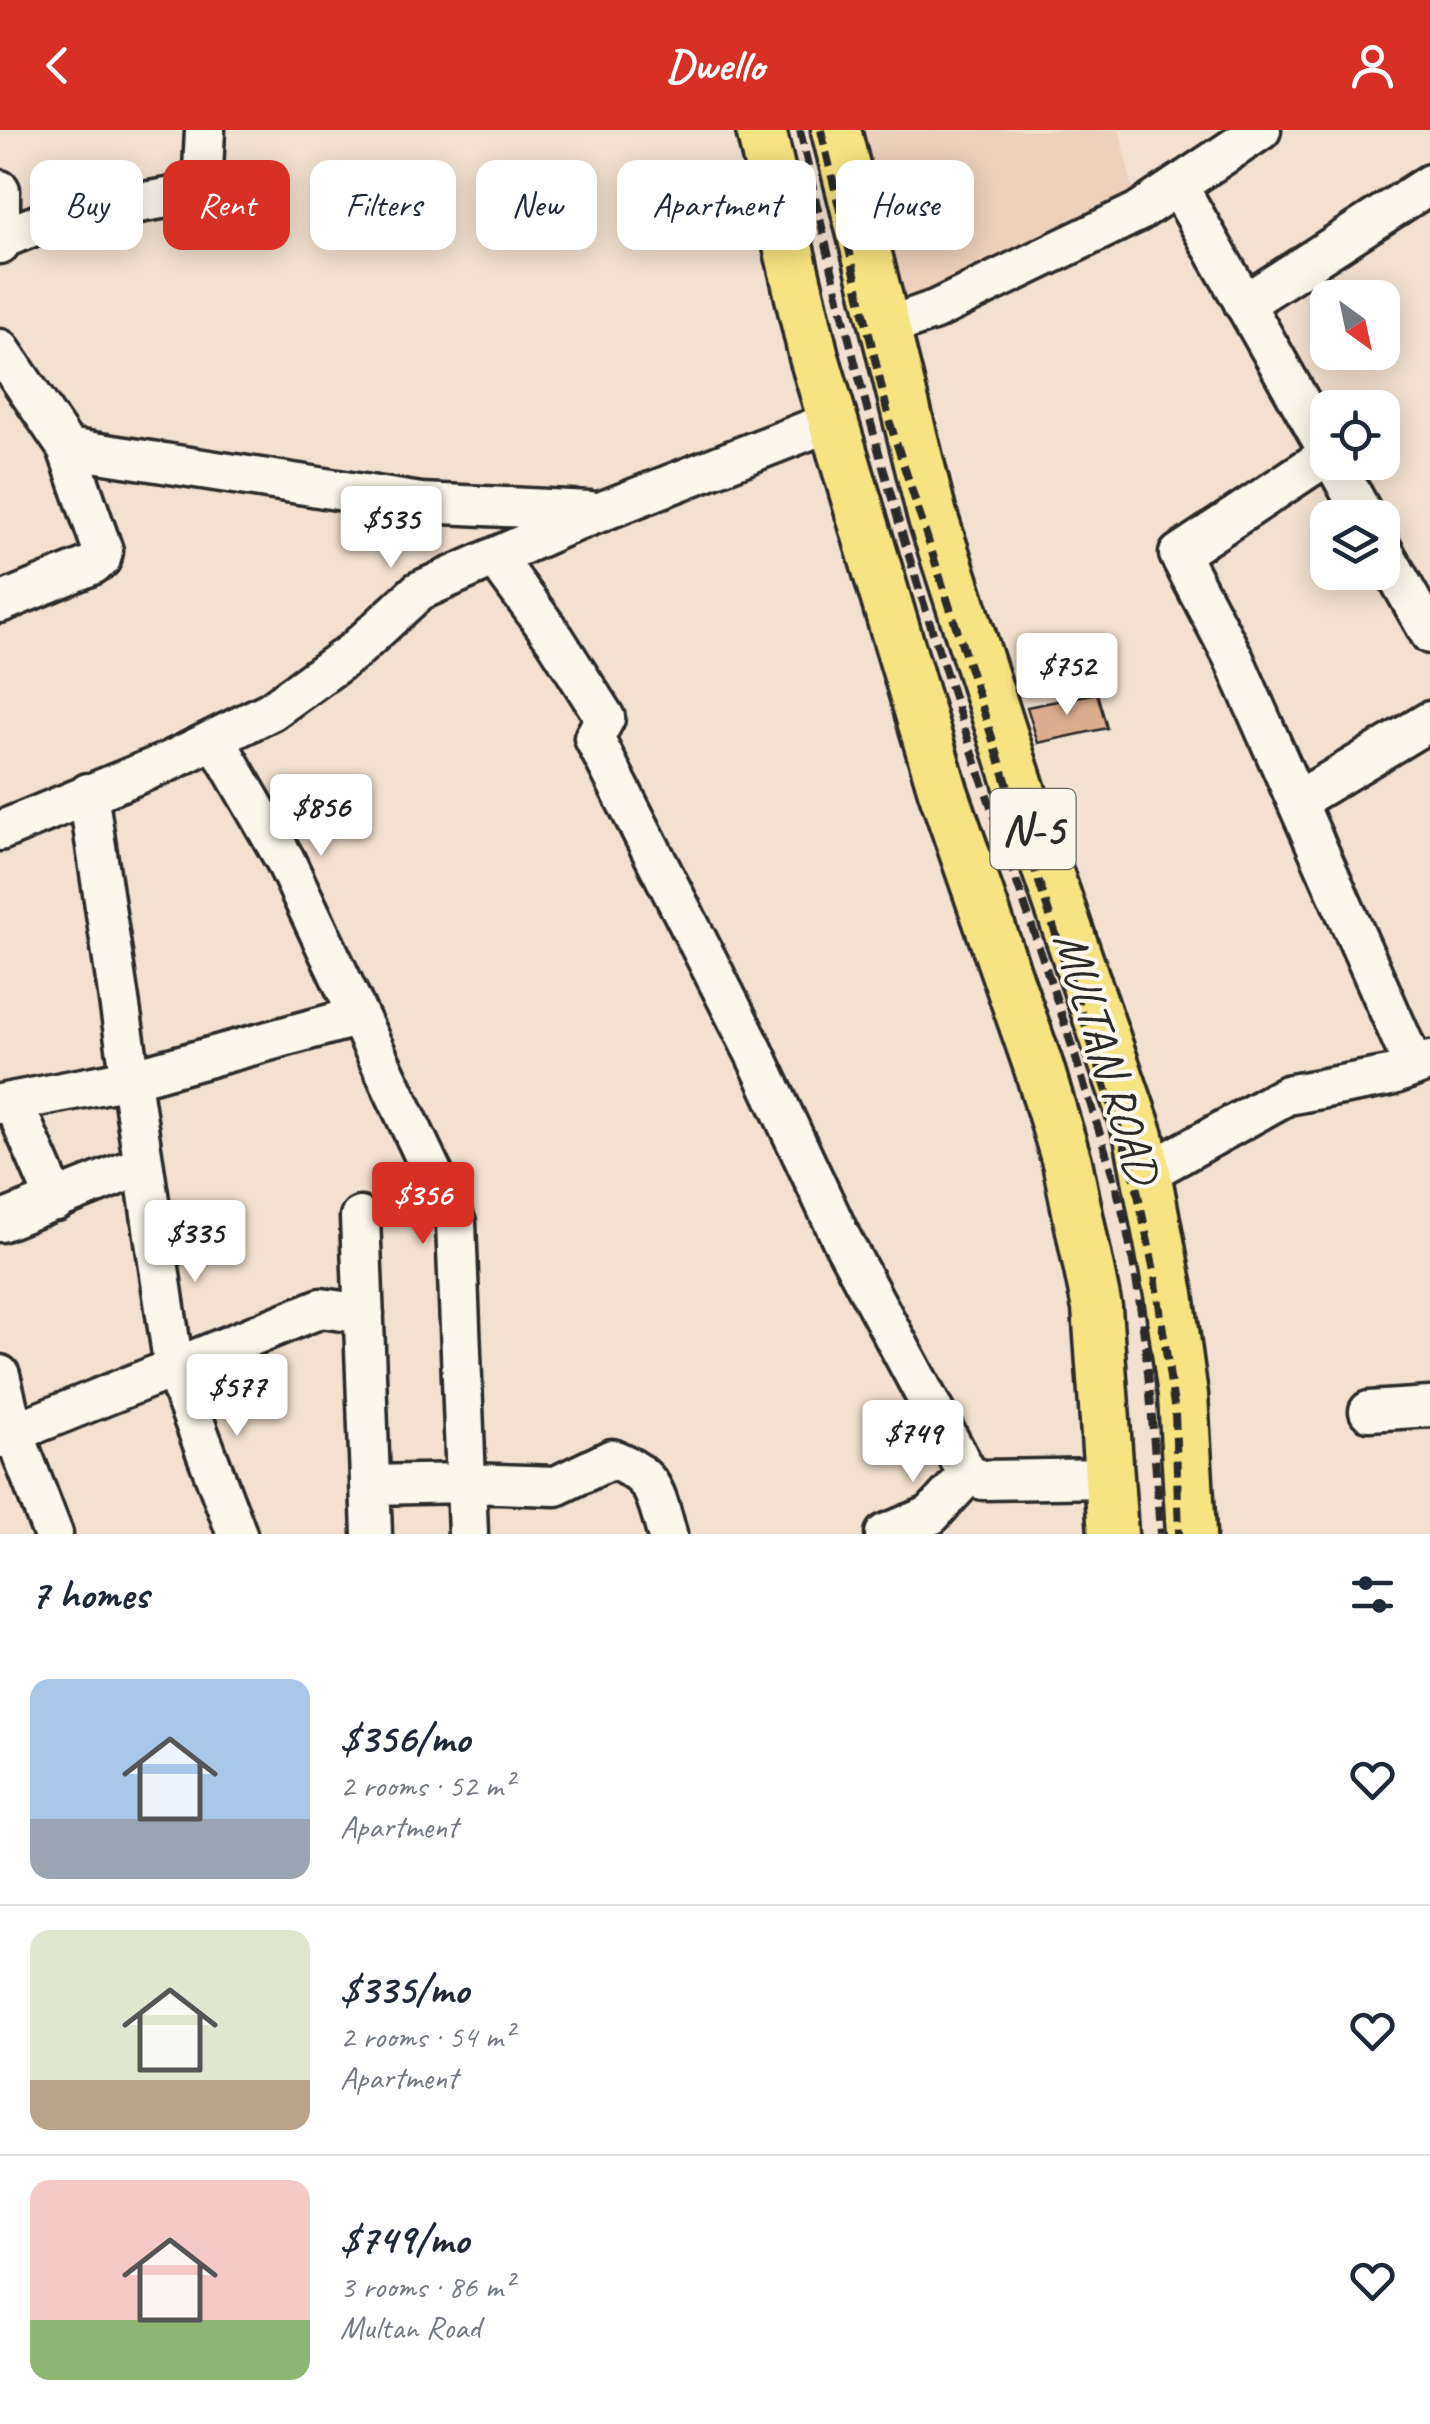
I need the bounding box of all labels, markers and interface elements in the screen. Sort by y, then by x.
text: Dwello [666,37,764,94]
icon: back [30,38,85,93]
icon: person [1345,38,1400,93]
chip: Buy [30,160,143,250]
chip: Rent [163,160,290,250]
chip: Filters [310,160,456,250]
chip: New [476,160,597,250]
chip: Apartment [617,160,816,250]
chip: House [836,160,974,250]
north arrow [1310,280,1400,370]
map controls [1310,280,1400,590]
button: locate [1310,390,1400,480]
pin: $535 [332,486,450,571]
text: $535 [363,498,419,539]
button: layers [1310,500,1400,590]
pin: $752 [1008,633,1126,718]
text: $752 [1039,645,1095,686]
pin: $856 [262,774,380,859]
text: $856 [292,786,350,827]
road number: N-5 [990,789,1076,869]
street label: MULTAN ROAD [1040,924,1175,1194]
pin: $356 [364,1162,482,1247]
text: $356 [394,1174,452,1215]
pin: $335 [136,1200,254,1285]
text: $335 [166,1212,224,1253]
pin: $577 [178,1354,296,1439]
text: $577 [209,1366,265,1407]
pin: $749 [854,1400,972,1485]
text: $749 [884,1412,942,1453]
icon: filters [1345,1567,1400,1622]
text: 7 homes [30,1568,148,1621]
text: $356/mo [340,1712,470,1765]
icon: home [110,1719,230,1839]
icon: heart [1345,1752,1400,1807]
text: 2 rooms · 52 m² [340,1765,513,1806]
text: Apartment [340,1806,458,1847]
text: $335/mo [340,1963,469,2016]
icon: home [110,1970,230,2090]
icon: heart [1345,2003,1400,2058]
text: 2 rooms · 54 m² [340,2016,513,2057]
text: Apartment [340,2057,458,2098]
text: $749/mo [340,2213,469,2266]
icon: home [110,2220,230,2340]
icon: heart [1345,2253,1400,2308]
text: 3 rooms · 86 m² [340,2266,513,2307]
text: Multan Road [340,2307,481,2348]

